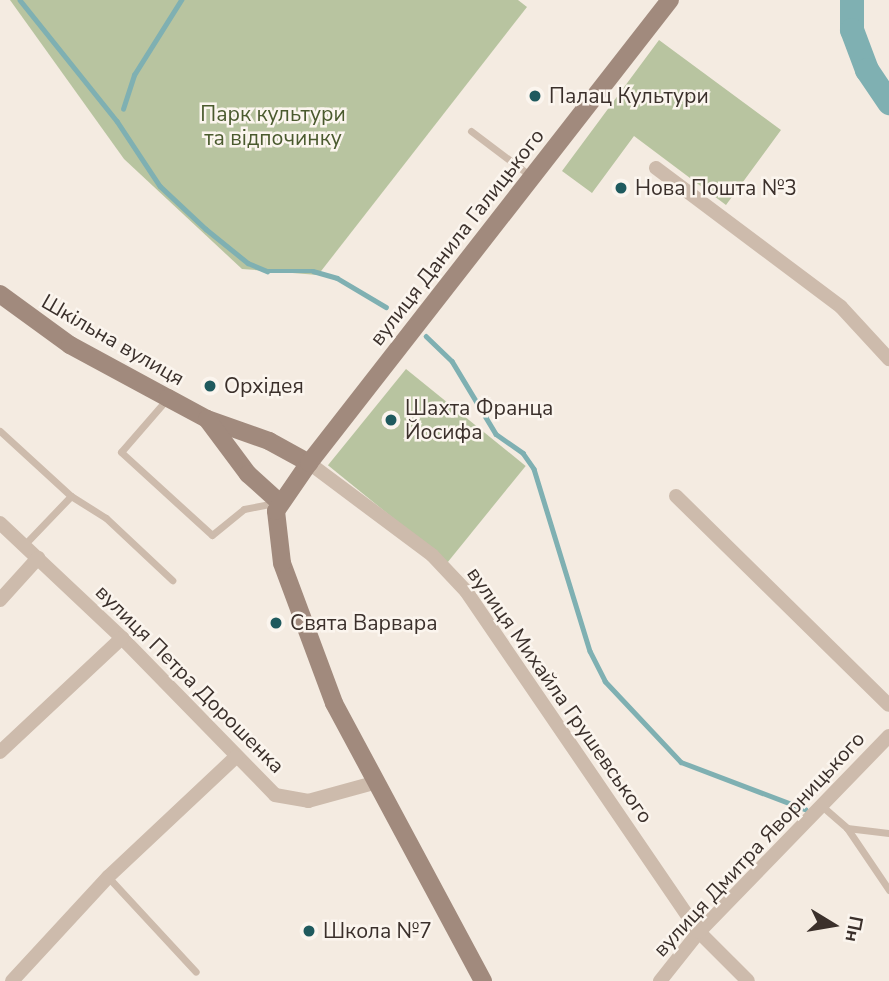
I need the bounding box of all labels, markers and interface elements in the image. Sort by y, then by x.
place label: Палац Культури [549,83,709,109]
marker: Палац Культури [527,88,543,104]
park label: Парк культури та відпочинку [200,101,346,151]
street label: вулиця Данила Галицького [364,123,550,351]
place label: Нова Пошта №3 [635,175,797,201]
marker: Нова Пошта №3 [613,180,629,196]
street label: Шкільна вулиця [37,289,189,391]
place label: Орхідея [224,373,304,399]
marker: Орхідея [202,378,218,394]
place label: Шахта Франца Йосифа [405,395,553,445]
marker: Шахта Франца Йосифа [383,412,399,428]
street label: вулиця Михайла Грушевського [462,562,658,828]
street label: вулиця Петра Дорошенка [90,579,290,779]
place label: Свята Варвара [290,610,438,636]
marker: Свята Варвара [268,615,284,631]
street label: вулиця Дмитра Яворницького [648,726,870,962]
north arrow [798,890,868,960]
text: Пн [838,914,869,944]
place label: Школа №7 [323,918,432,944]
marker: Школа №7 [301,923,317,939]

